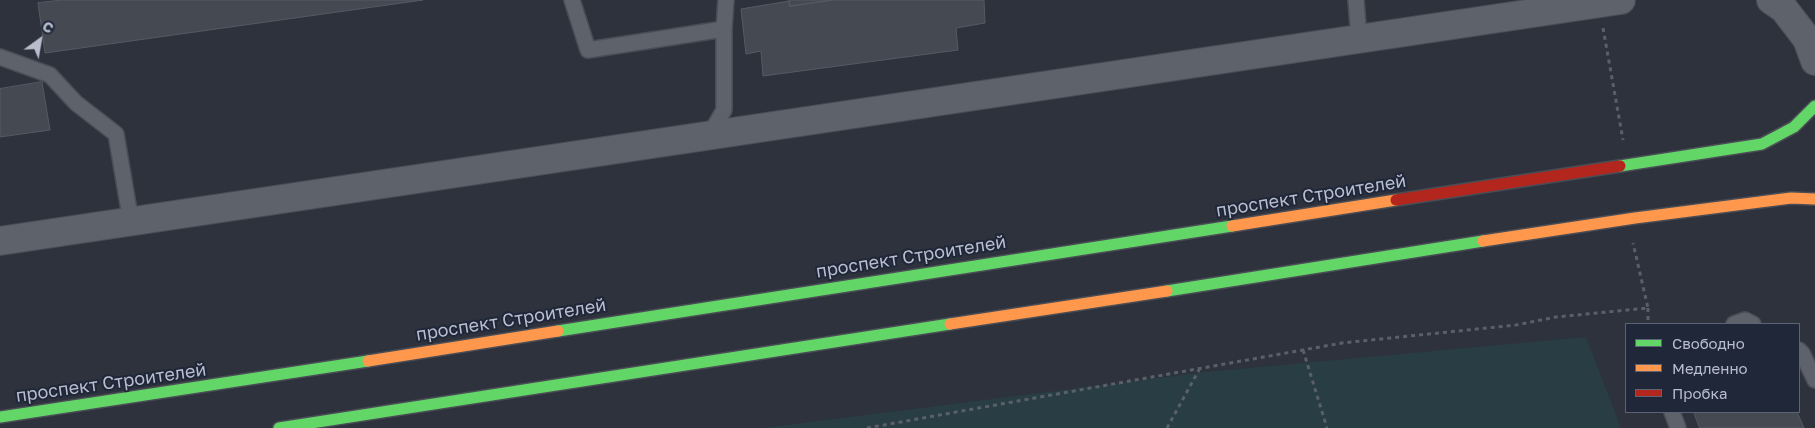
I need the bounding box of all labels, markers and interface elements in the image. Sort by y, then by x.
north arrow [15,15,65,65]
text: С [39,17,57,37]
street label: проспект Строителей [1214,170,1408,222]
street label: проспект Строителей [814,231,1008,283]
street label: проспект Строителей [414,294,608,346]
legend [1625,323,1800,413]
text: Свободно [1672,334,1745,352]
street label: проспект Строителей [14,359,208,407]
text: Медленно [1672,359,1748,377]
text: Пробка [1672,384,1727,402]

